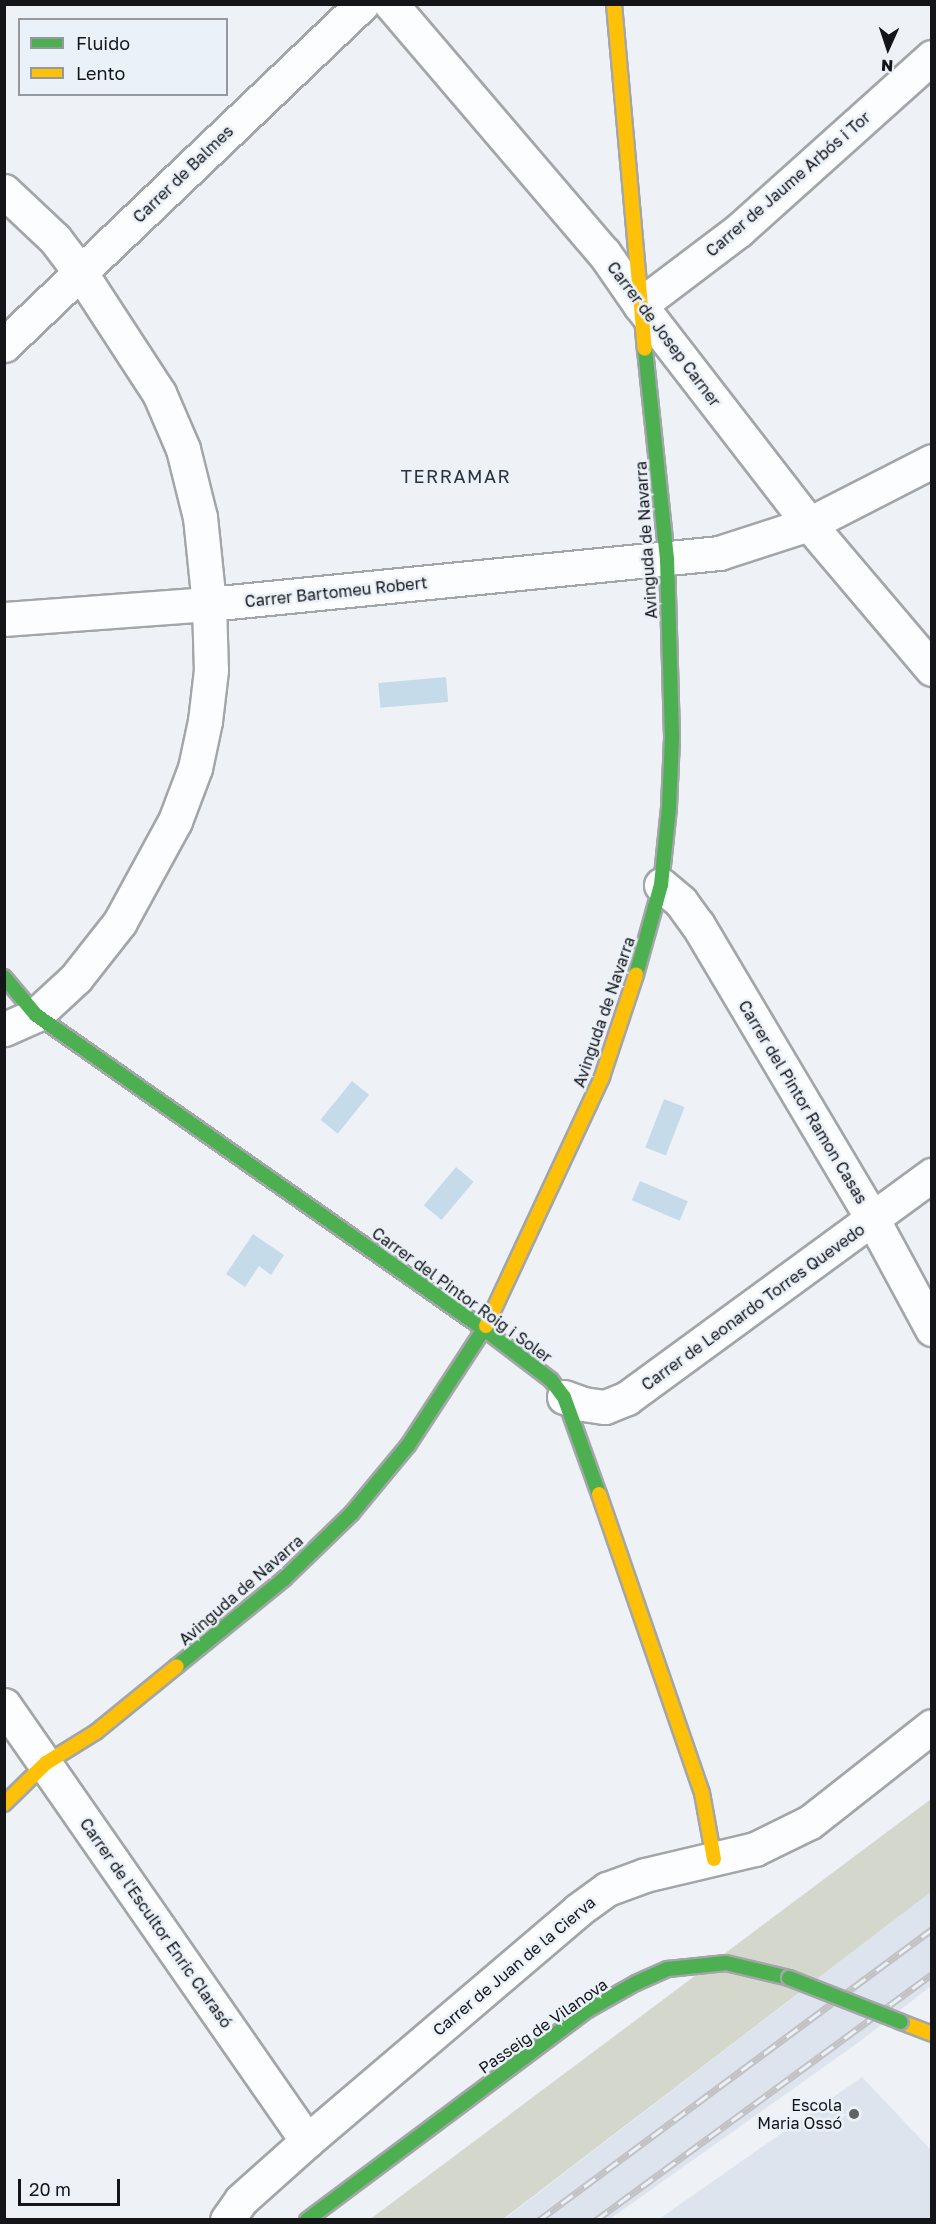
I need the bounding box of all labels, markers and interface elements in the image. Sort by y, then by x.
legend [18,18,228,96]
north arrow [858,18,918,78]
text: Fluido [76,32,130,54]
text: N [880,56,894,76]
text: Lento [76,62,125,84]
street label: Carrer de Jaume Arbós i Tor [702,107,874,261]
street label: Carrer de Balmes [129,121,237,227]
street label: Carrer de Josep Carner [603,258,725,410]
street label: Avinguda de Navarra [631,460,661,620]
district label: TERRAMAR [401,465,511,487]
street label: Carrer Bartomeu Robert [244,573,428,611]
street label: Avinguda de Navarra [569,934,639,1090]
street label: Carrer del Pintor Ramon Casas [735,997,871,1207]
street label: Carrer de Leonardo Torres Quevedo [638,1220,868,1394]
street label: Carrer del Pintor Roig i Soler [368,1223,556,1367]
street label: Avinguda de Navarra [175,1531,307,1649]
street label: Carrer de l'Escultor Enric Clarasó [76,1814,236,2032]
street label: Carrer de Juan de la Cierva [429,1892,599,2040]
street label: Passeig de Vilanova [475,1974,611,2078]
place label: Escola Maria Ossó [757,2095,842,2133]
marker: Escola Maria Ossó [847,2107,861,2121]
scale bar [21,2167,123,2205]
text: 20 m [29,2178,71,2200]

